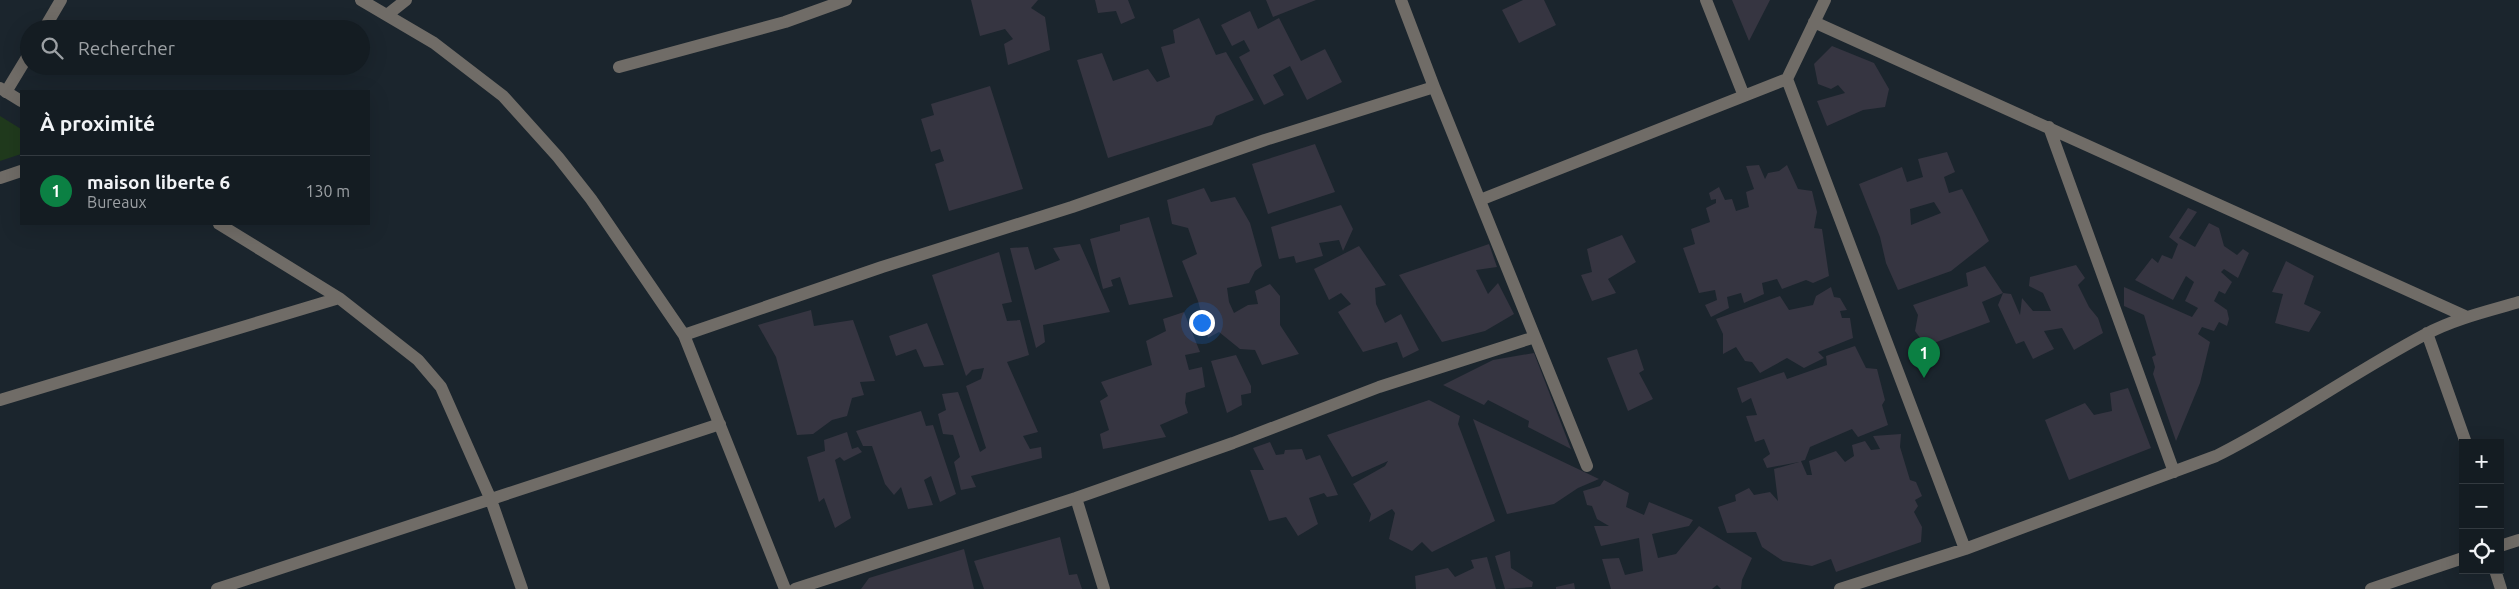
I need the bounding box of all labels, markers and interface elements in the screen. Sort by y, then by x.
search box [20,20,370,75]
icon: search [38,34,66,62]
text: Rechercher [78,37,175,59]
text: À proximité [40,111,155,135]
text: maison liberte 6 [87,171,230,193]
text: 1 [51,182,61,200]
text: 130 m [305,182,350,200]
text: Bureaux [87,193,147,211]
your location [1189,310,1215,336]
pin: 1 [1908,337,1940,378]
map controls [2459,439,2504,574]
button: + [2459,439,2504,484]
button: − [2459,484,2504,529]
button: locate [2459,529,2504,574]

